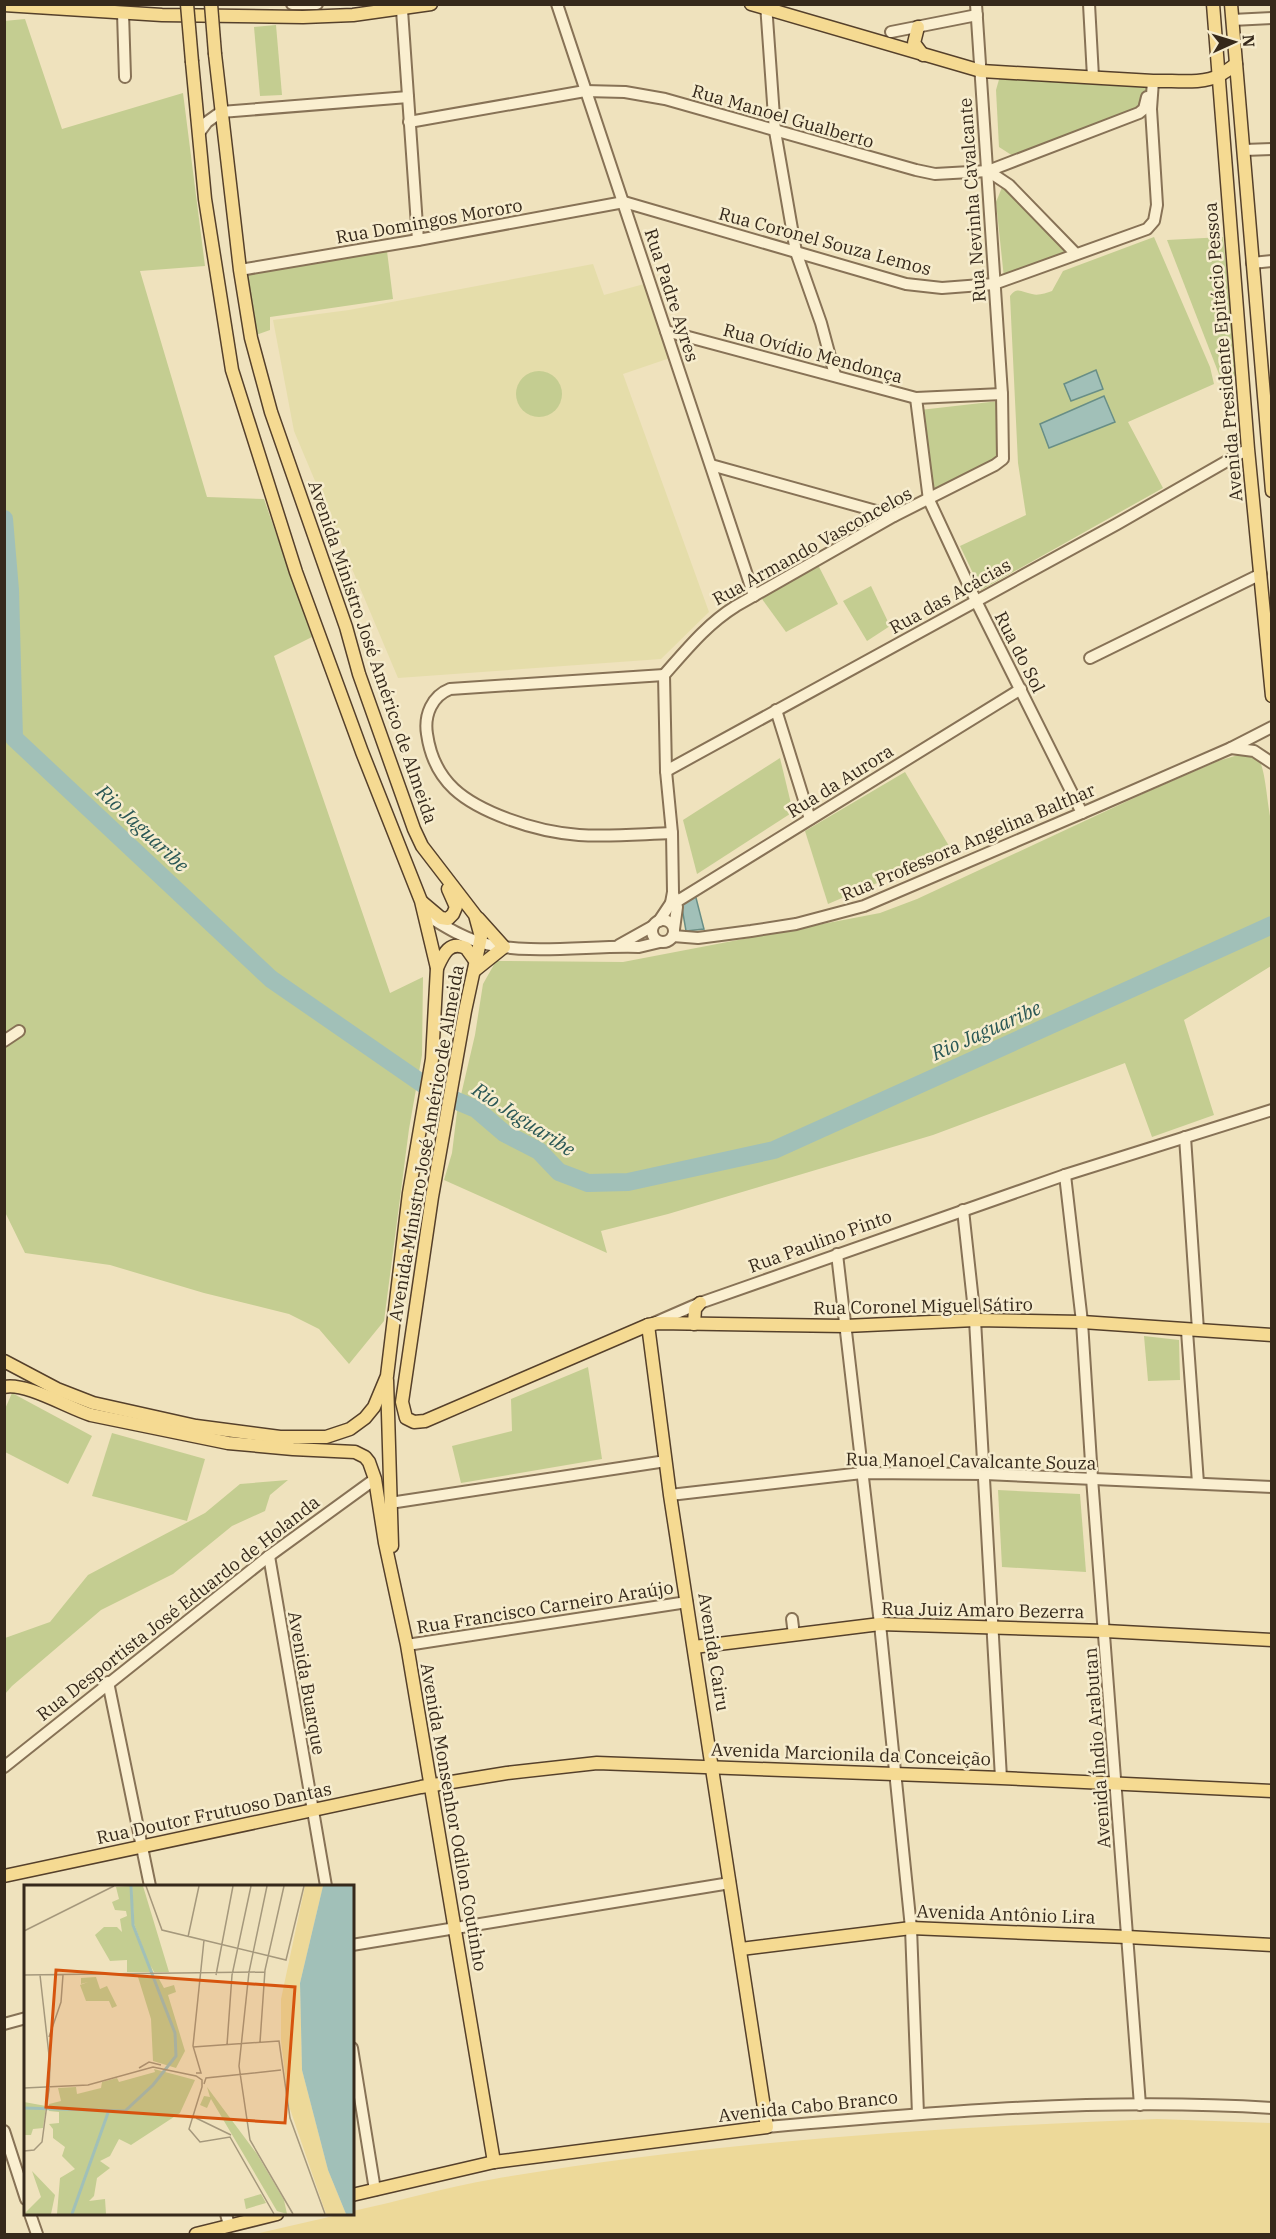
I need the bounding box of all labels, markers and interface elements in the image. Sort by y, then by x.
north arrow [1204,12,1264,72]
text: N [1239,34,1259,48]
street label: Rua Manoel Gualberto [689,79,877,153]
street label: Rua Nevinha Cavalcante [953,97,991,303]
street label: Rua Domingos Mororo [334,193,524,249]
street label: Avenida Presidente Epitácio Pessoa [1198,201,1248,503]
street label: Rua Coronel Souza Lemos [716,202,934,280]
street label: Rua Padre Ayres [640,225,704,365]
street label: Rua Ovídio Mendonça [721,318,905,388]
street label: Avenida Ministro José Américo de Almeida [303,477,443,827]
street label: Rua Armando Vasconcelos [708,482,916,610]
street label: Rua das Acácias [885,553,1015,639]
street label: Rua do Sol [990,607,1050,697]
street label: Rua da Aurora [783,739,898,823]
water label: Rio Jaguaribe [90,777,195,878]
street label: Rua Professora Angelina Balthar [837,778,1099,906]
street label: Avenida Ministro José Américo de Almeida [383,963,469,1323]
water label: Rio Jaguaribe [926,994,1045,1067]
water label: Rio Jaguaribe [467,1075,581,1162]
street label: Rua Paulino Pinto [745,1204,895,1278]
street label: Rua Coronel Miguel Sátiro [813,1293,1033,1319]
street label: Rua Manoel Cavalcante Souza [845,1447,1097,1475]
street label: Rua Desportista José Eduardo de Holanda [32,1490,324,1726]
street label: Rua Francisco Carneiro Araújo [415,1575,675,1639]
street label: Avenida Cairu [693,1591,735,1713]
street label: Rua Juiz Amaro Bezerra [881,1597,1085,1623]
street label: Avenida Buarque [283,1609,331,1757]
street label: Avenida Índio Arabutan [1079,1647,1115,1849]
street label: Avenida Monsenhor Odilon Coutinho [416,1661,492,1973]
street label: Avenida Marcionila da Conceição [711,1738,991,1770]
street label: Rua Doutor Frutuoso Dantas [94,1777,334,1849]
inset map [24,1885,354,2215]
street label: Avenida Antônio Lira [916,1899,1096,1929]
street label: Avenida Cabo Branco [717,2085,899,2127]

